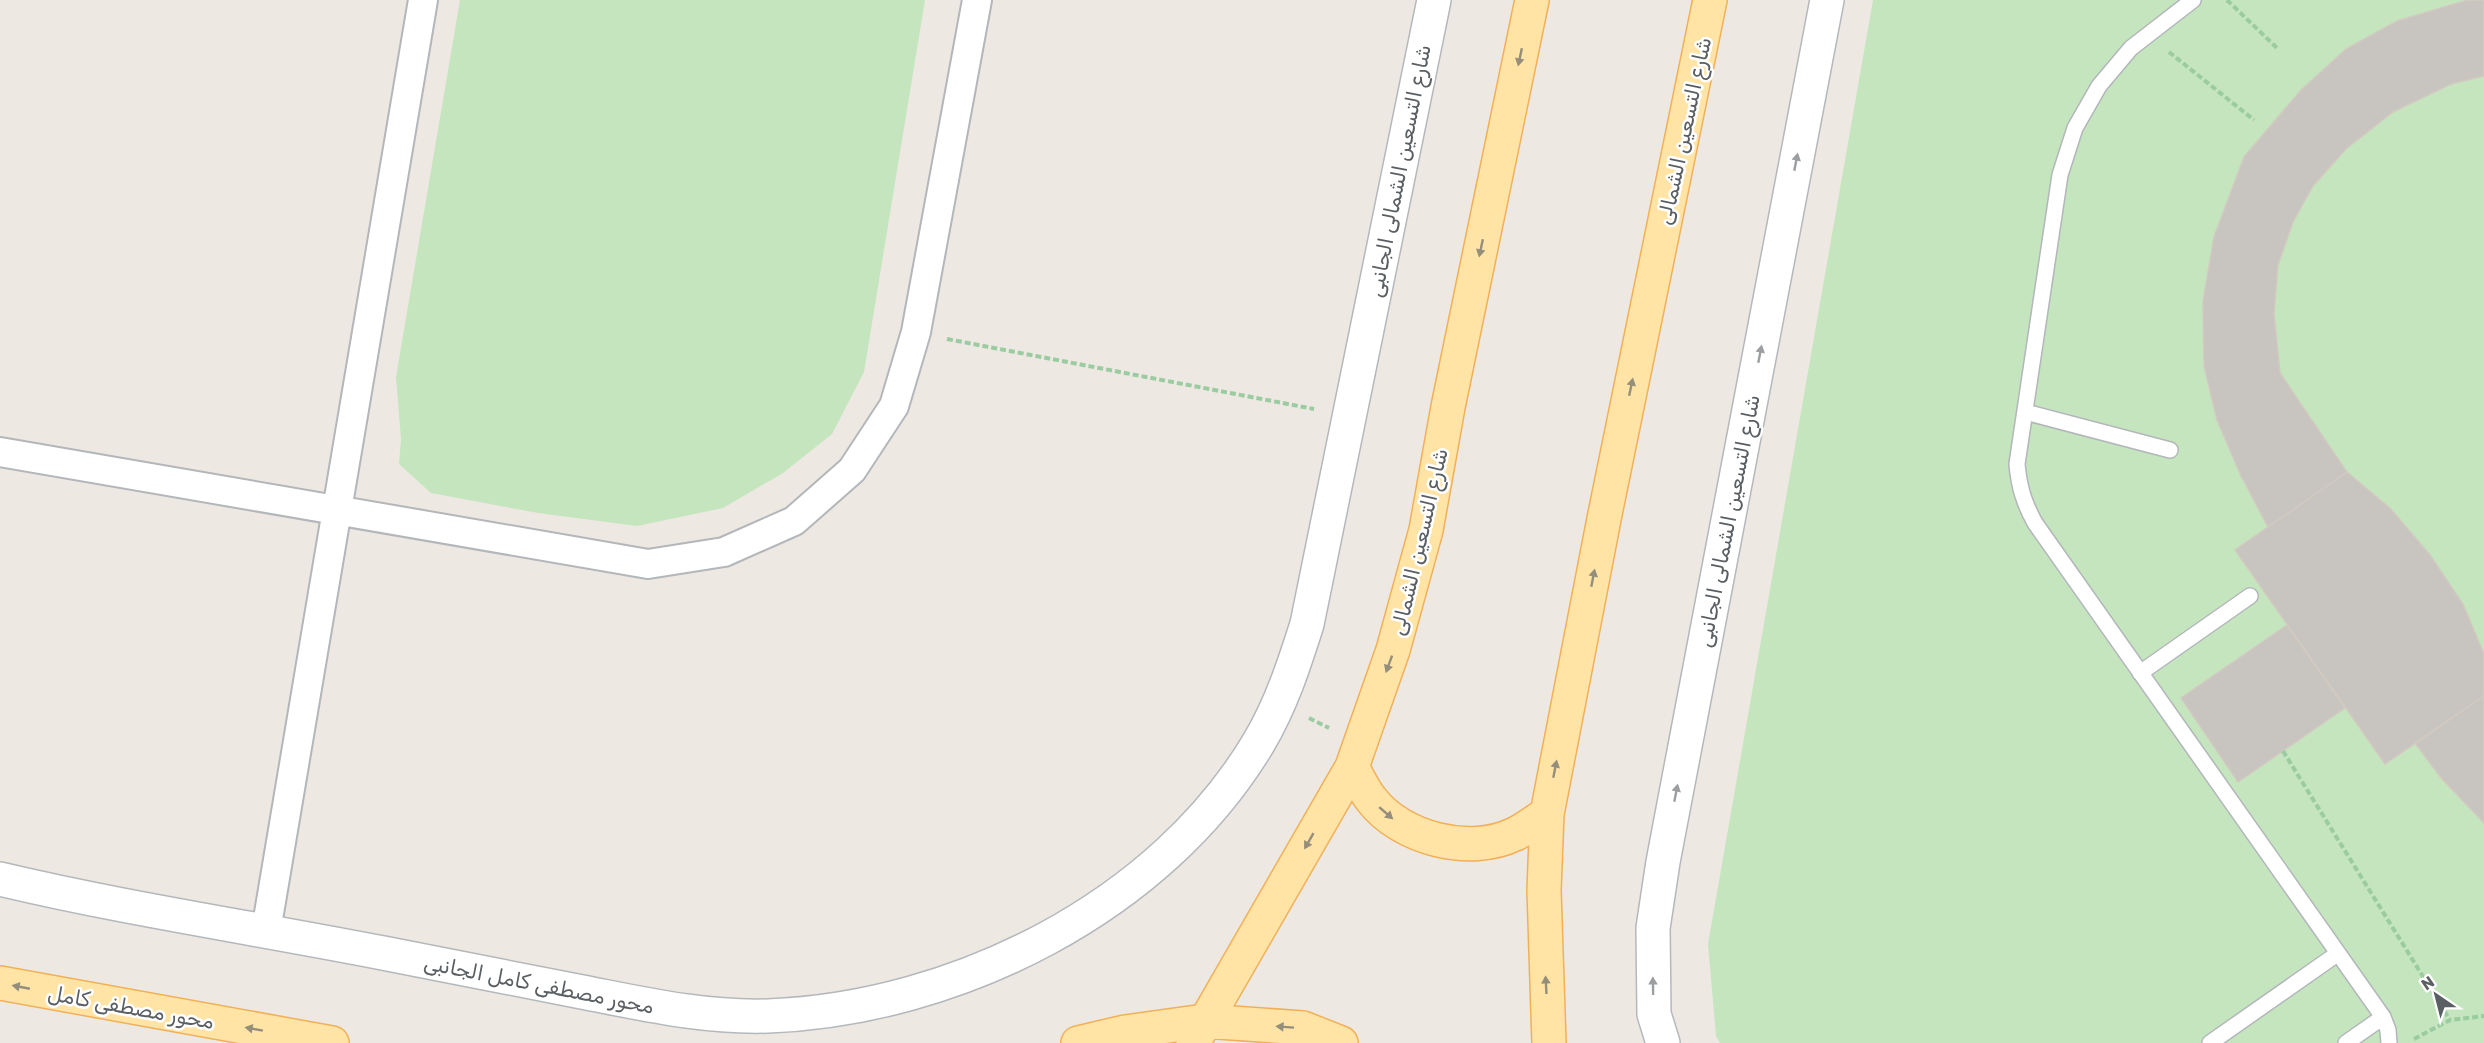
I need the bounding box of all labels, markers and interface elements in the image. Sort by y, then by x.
street label: شارع التسعين الشمالى [1652,35,1718,228]
street label: شارع التسعين الشمالى الجانبى [1362,42,1438,300]
one-way arrow [1515,48,1524,67]
one-way arrow [1792,153,1801,172]
one-way arrow [1476,239,1485,258]
one-way arrow [1756,344,1765,363]
one-way arrow [1627,377,1636,396]
street label: شارع التسعين الشمالى الجانبى [1691,392,1767,650]
street label: شارع التسعين الشمالى [1385,446,1455,639]
one-way arrow [1589,568,1598,587]
one-way arrow [1383,655,1393,673]
one-way arrow [1551,760,1560,779]
one-way arrow [1672,783,1681,802]
one-way arrow [1378,806,1393,819]
one-way arrow [1304,833,1314,850]
street label: محور مصطفى كامل الجانبى [422,949,656,1019]
north arrow [2406,965,2466,1025]
text: N [2418,972,2438,994]
one-way arrow [1541,975,1550,994]
one-way arrow [1648,976,1658,995]
street label: محور مصطفى كامل [46,980,216,1034]
one-way arrow [11,982,30,991]
one-way arrow [1276,1022,1295,1032]
one-way arrow [244,1024,263,1033]

